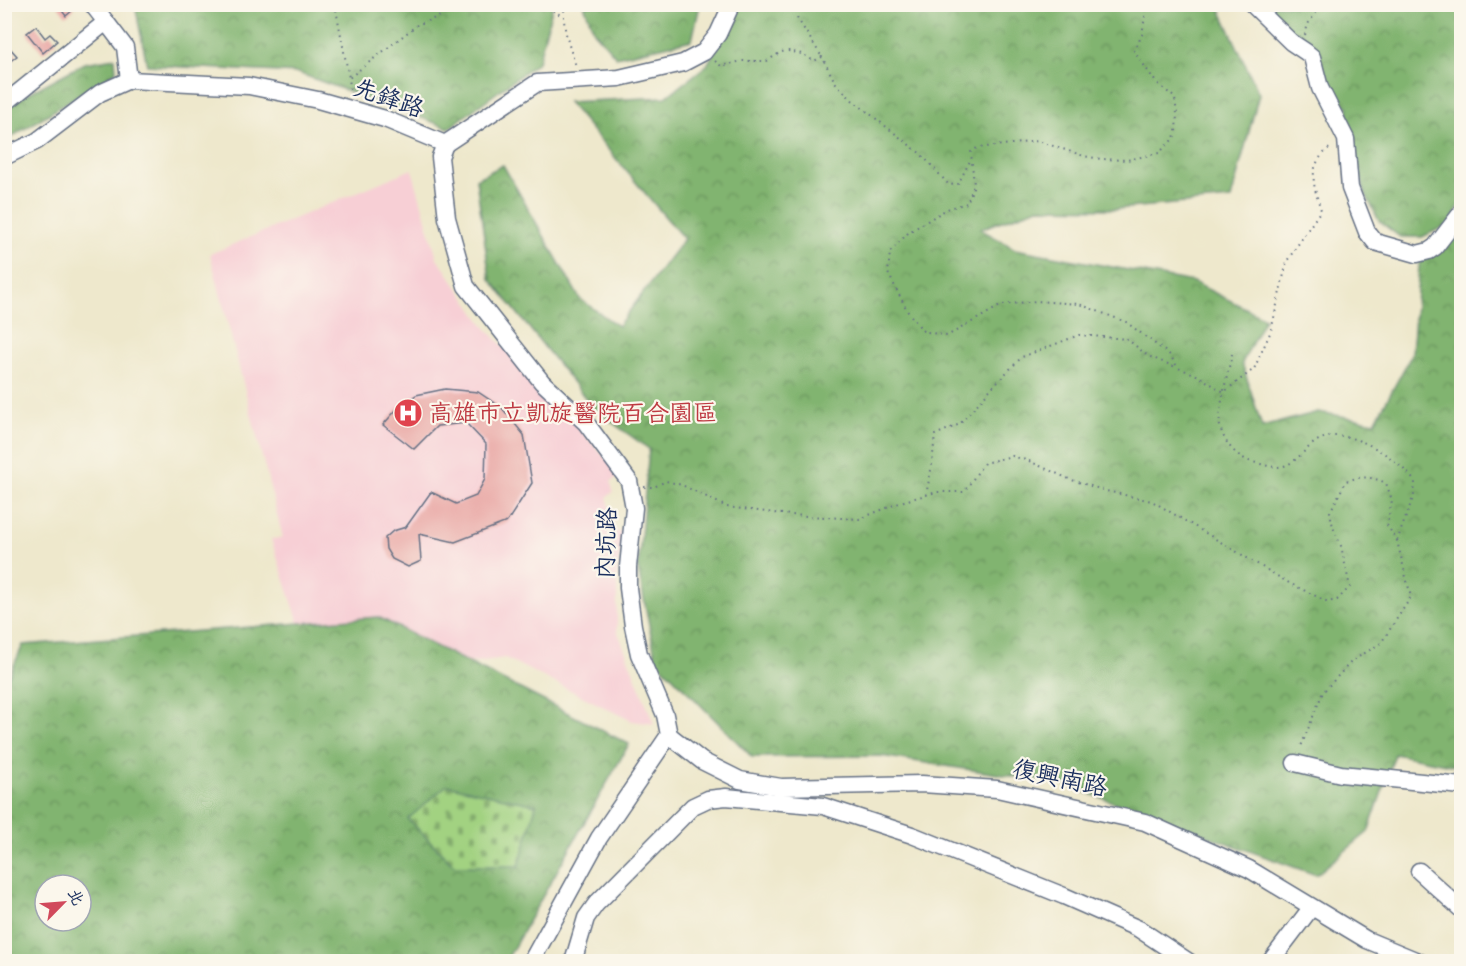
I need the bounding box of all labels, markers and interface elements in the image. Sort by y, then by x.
street label: 先鋒路 [348,72,428,129]
hospital icon: 高雄市立凱旋醫院百合園區 [392,397,424,429]
place label: 高雄市立凱旋醫院百合園區 [429,398,717,433]
street label: 內坑路 [590,506,627,580]
street label: 復興南路 [1009,753,1110,808]
north arrow [33,873,93,933]
text: 北 [61,885,89,910]

